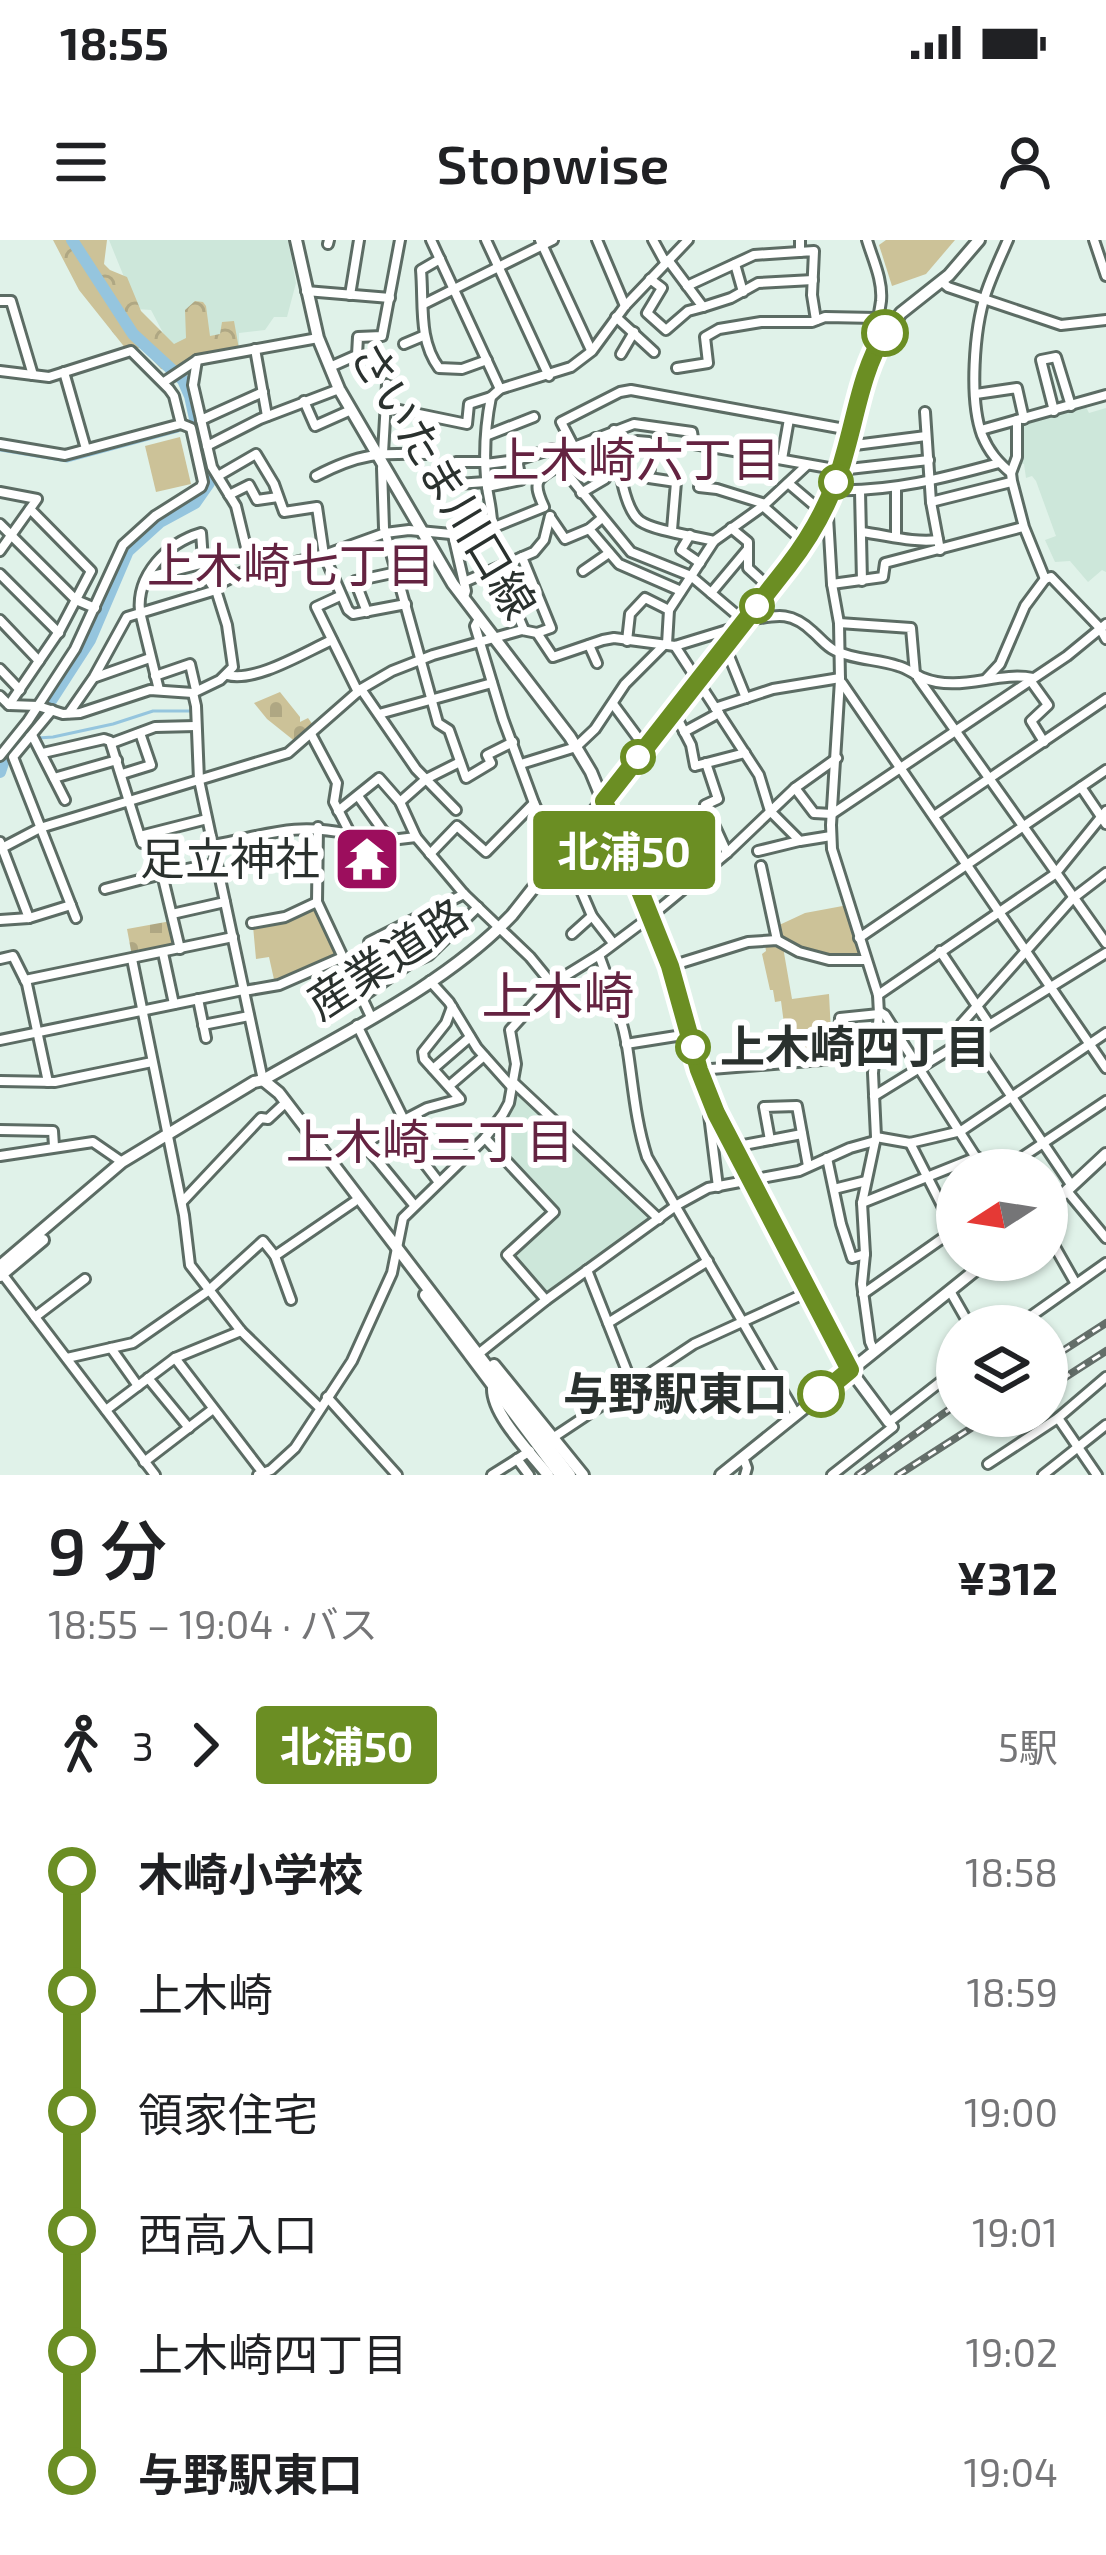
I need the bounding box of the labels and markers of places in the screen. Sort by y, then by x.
unlabelled marker [863,311,907,355]
unlabelled marker [820,466,852,498]
unlabelled marker [741,590,773,622]
unlabelled marker [622,741,654,773]
temple icon: 足立神社 [332,824,402,894]
place label: 足立神社 [140,830,320,884]
place label: 上木崎四丁目 [720,1018,990,1072]
marker: 上木崎四丁目 [677,1031,709,1063]
place label: 与野駅東口 [563,1365,788,1419]
marker: 与野駅東口 [799,1372,843,1416]

